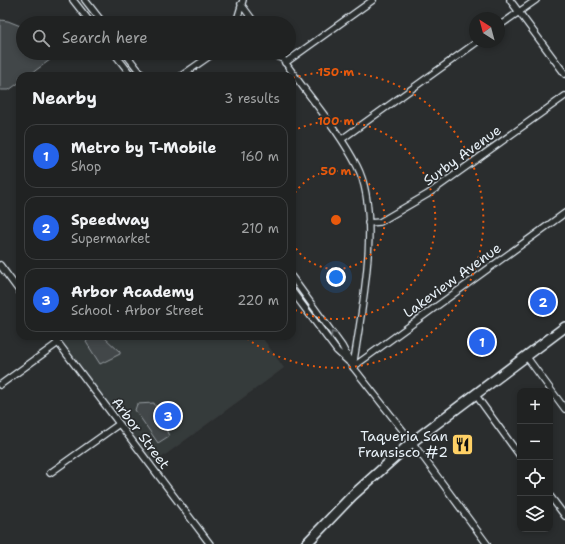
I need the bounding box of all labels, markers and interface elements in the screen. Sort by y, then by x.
north arrow [469,12,505,48]
search box [16,16,296,60]
icon: search [30,27,52,49]
text: Search here [62,28,148,48]
text: 150 m [318,64,354,80]
text: Nearby [32,87,97,109]
text: 3 results [224,90,280,107]
text: 100 m [318,113,355,129]
street label: Surby Avenue [419,121,505,189]
text: Metro by T-Mobile [71,138,216,158]
text: 1 [43,148,49,165]
text: 160 m [241,148,279,165]
text: Shop [71,158,101,175]
text: 50 m [321,163,352,179]
text: Speedway [71,210,149,230]
centre of rings [329,213,343,227]
text: 2 [41,220,51,237]
text: 210 m [241,220,279,237]
text: Supermarket [71,230,150,247]
street label: Lakeview Avenue [400,238,505,322]
your location [326,267,346,287]
text: Arbor Academy [71,282,194,302]
pin: 2 [530,287,556,317]
text: 3 [41,292,51,309]
text: 220 m [237,292,279,309]
text: School · Arbor Street [71,302,204,319]
pin: 1 [469,327,495,357]
one-way arrow [331,331,338,338]
map controls [517,388,553,532]
button: + [517,388,553,424]
street label: Arbor Street [108,394,174,472]
pin: 3 [155,401,181,431]
button: − [517,424,553,460]
place label: Taqueria San Fransisco #2 [358,427,448,461]
restaurant icon: Taqueria San Fransisco #2 [450,431,476,457]
button: locate [517,460,553,496]
button: layers [517,496,553,532]

